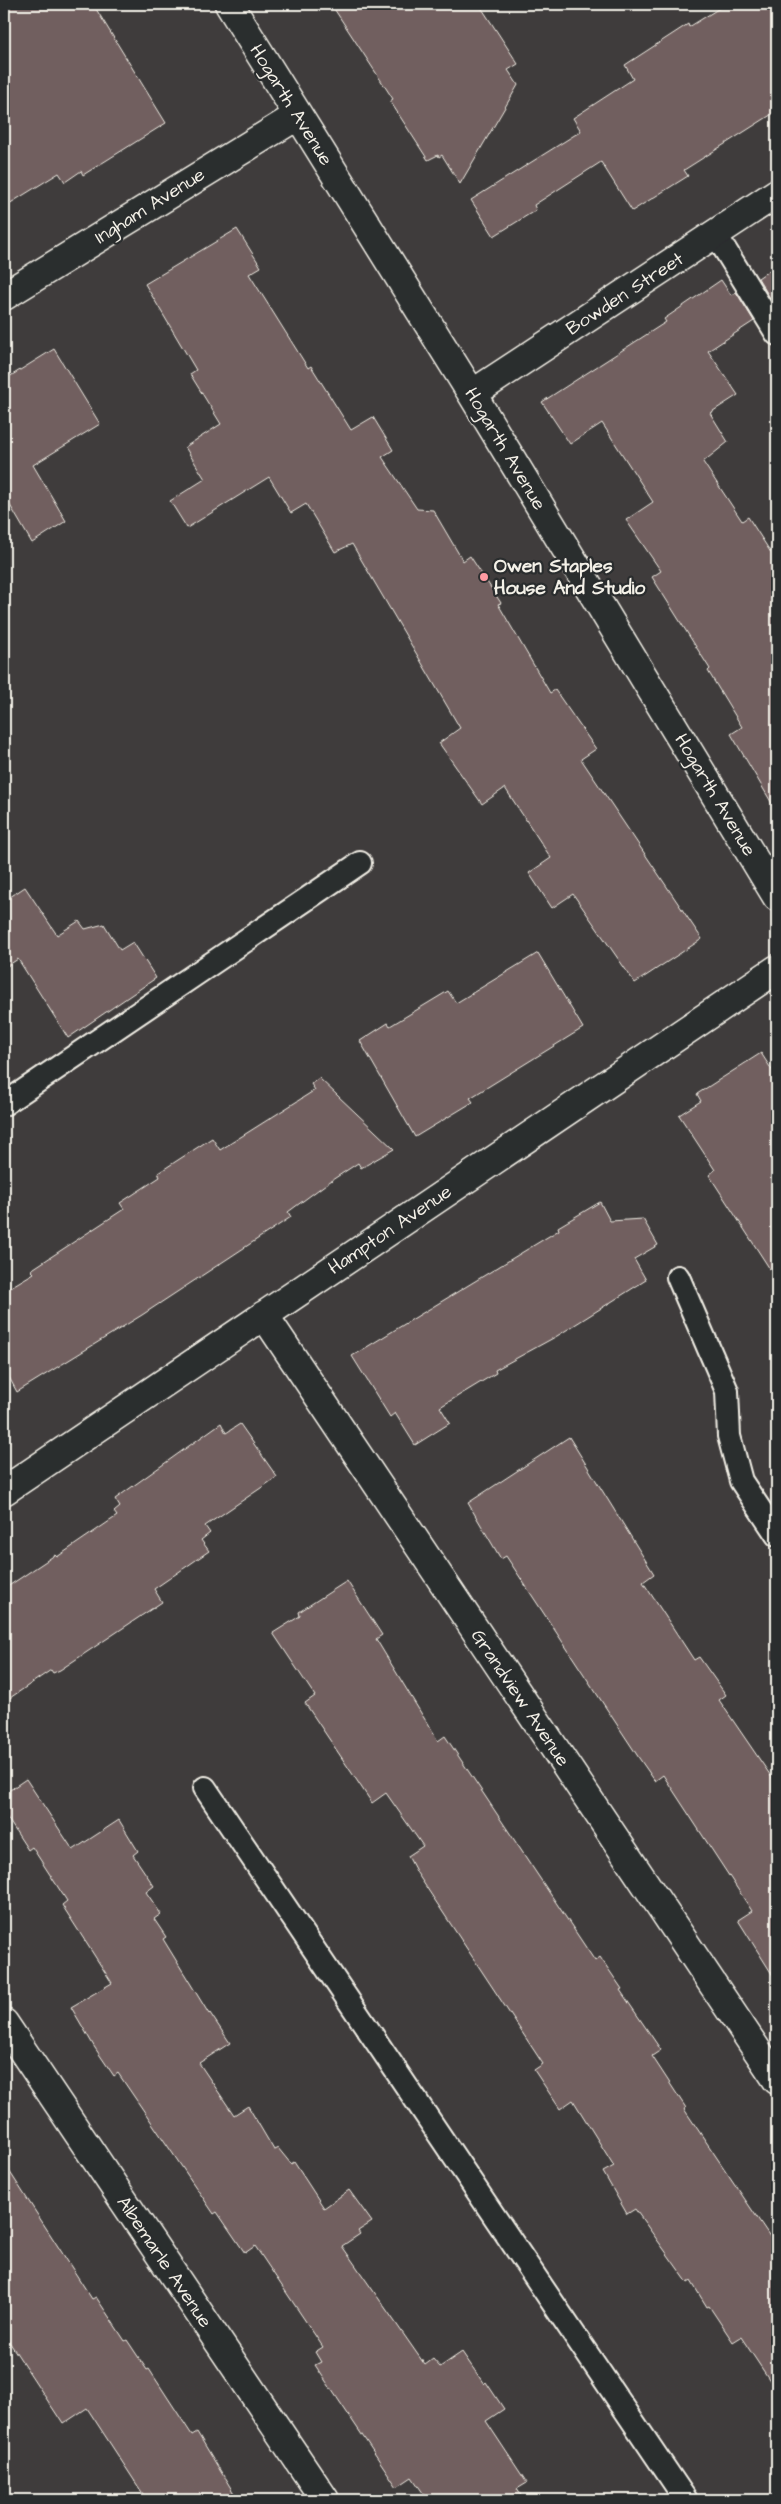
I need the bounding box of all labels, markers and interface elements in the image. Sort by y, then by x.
street label: Hogarth Avenue [242,39,339,171]
street label: Ingham Avenue [90,161,211,252]
street label: Bowden Street [561,246,689,342]
street label: Hogarth Avenue [457,383,552,516]
place label: Owen Staples House And Studio [494,553,645,602]
marker: Owen Staples House And Studio [478,571,490,583]
street label: Hogarth Avenue [667,729,762,862]
street label: Hampton Avenue [323,1179,457,1281]
street label: Grandview Avenue [464,1624,576,1772]
street label: Albemarle Avenue [110,2191,218,2333]

